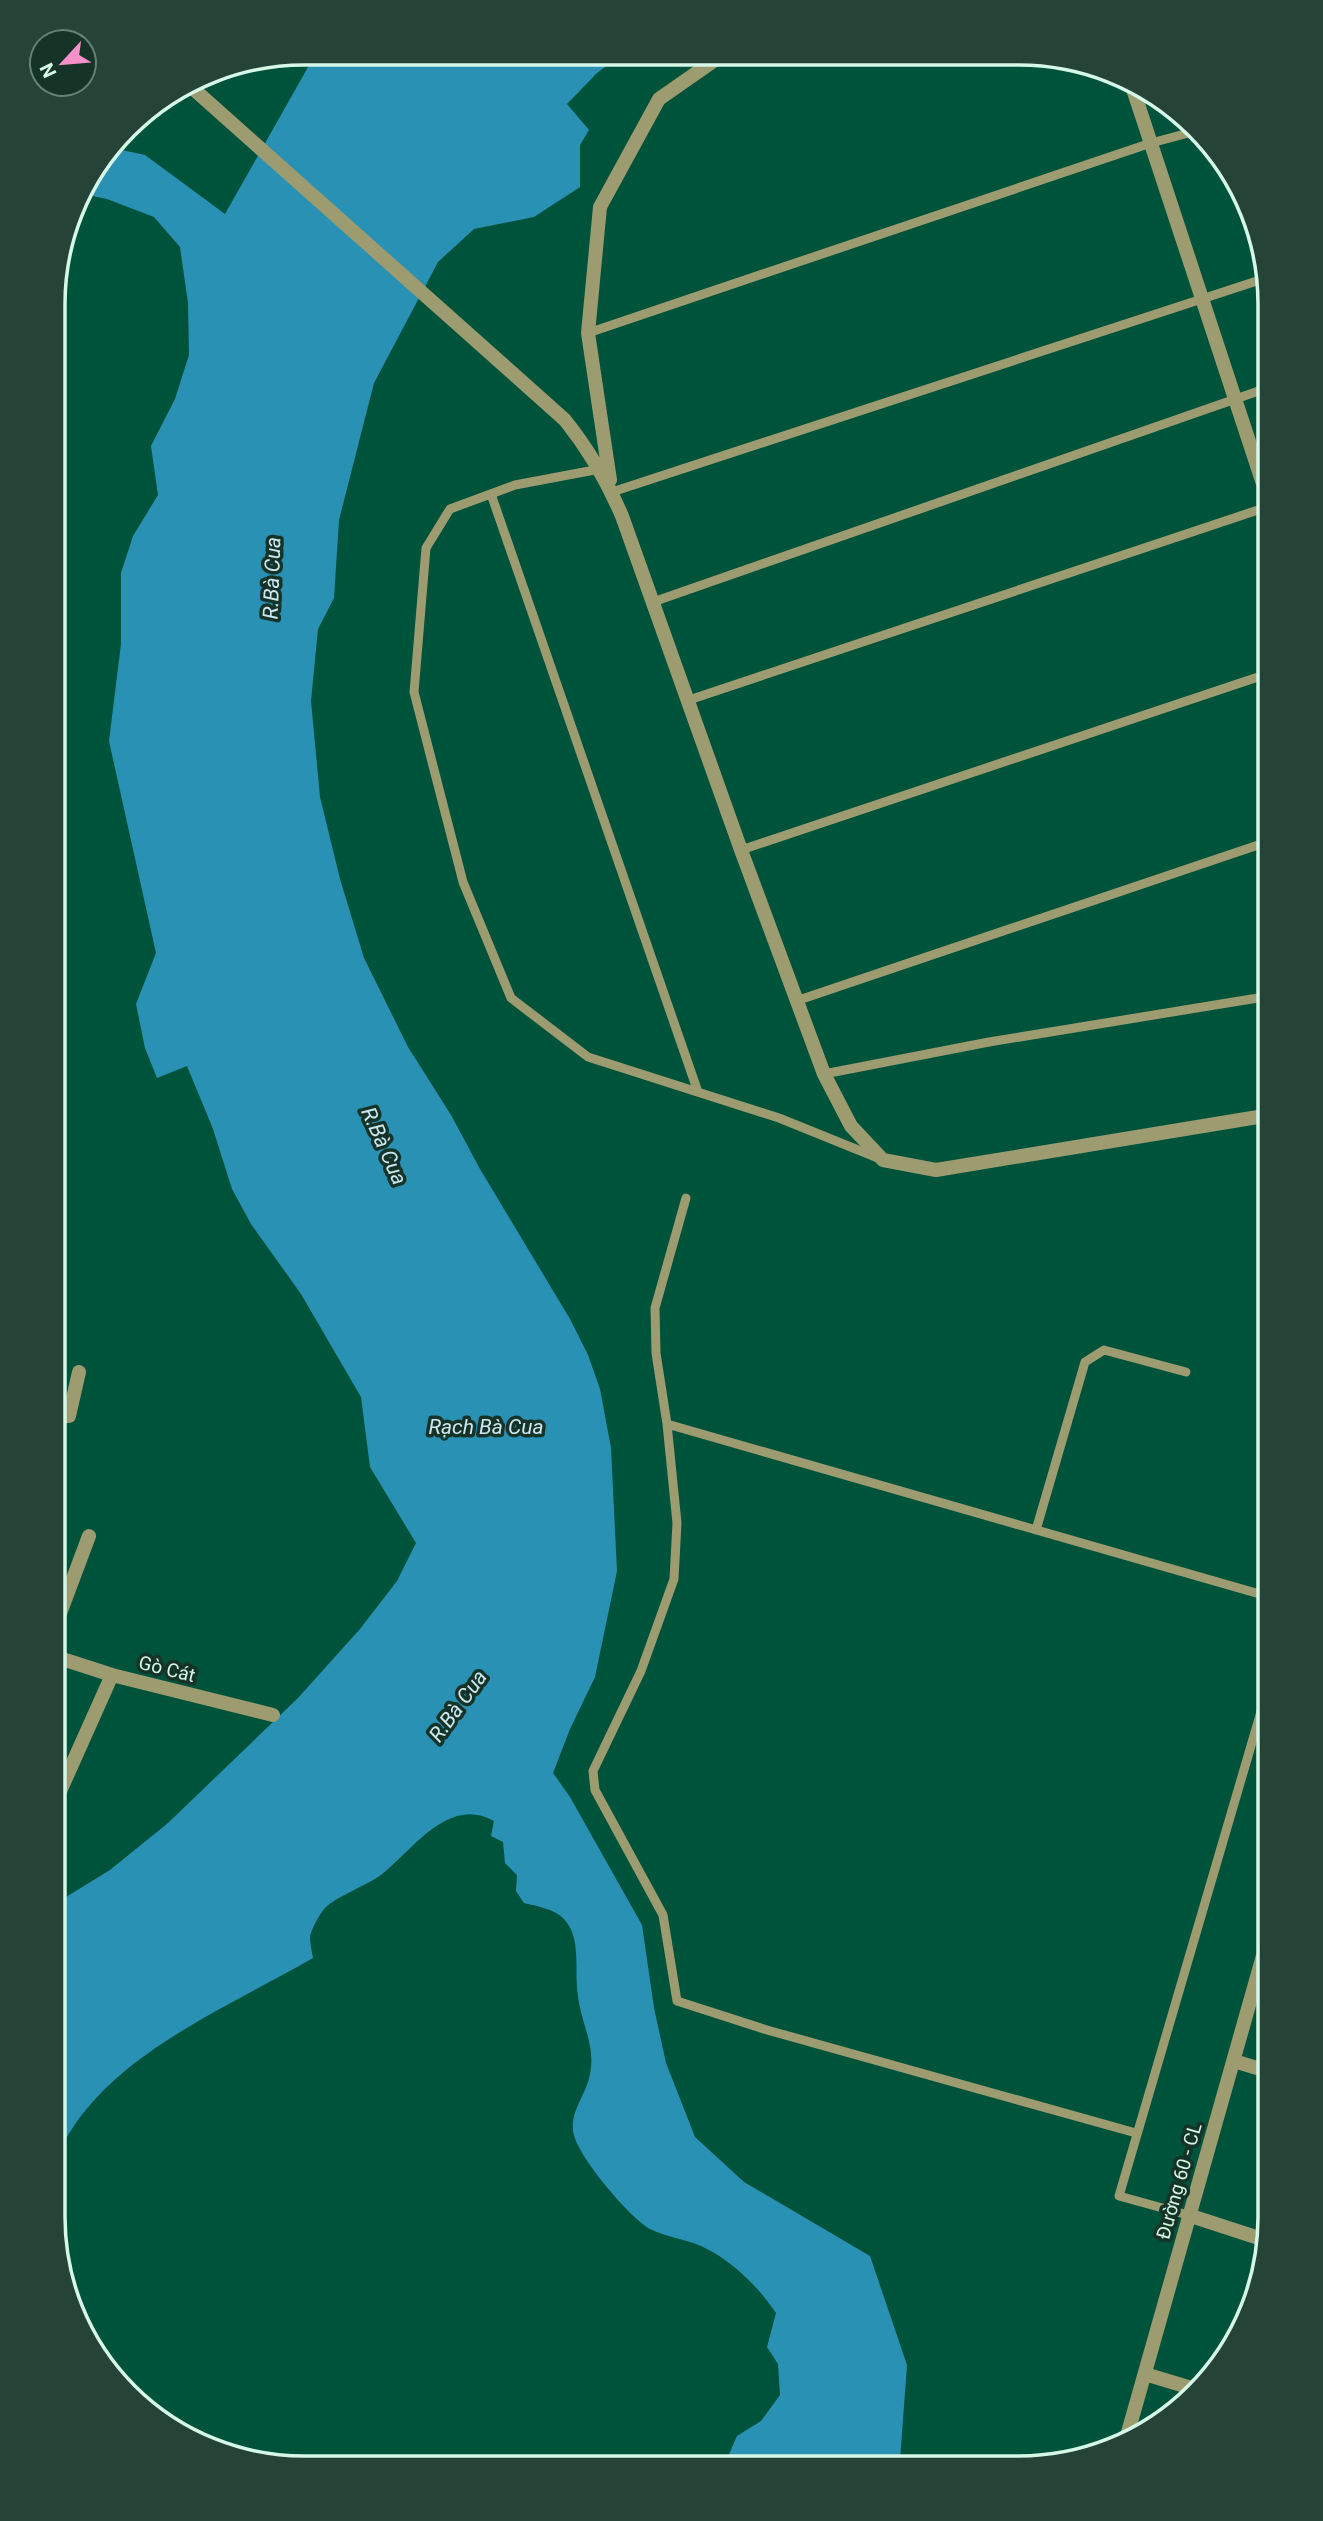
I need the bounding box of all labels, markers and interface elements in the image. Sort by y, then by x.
north arrow [28,28,98,98]
text: N [35,59,61,81]
water label: R.Bà Cua [259,536,285,620]
water label: R.Bà Cua [356,1103,412,1189]
water label: Rạch Bà Cua [428,1415,544,1439]
street label: Gò Cát [136,1651,198,1687]
water label: R.Bà Cua [424,1666,492,1746]
street label: Đường 60 - CL [1151,2120,1207,2242]

